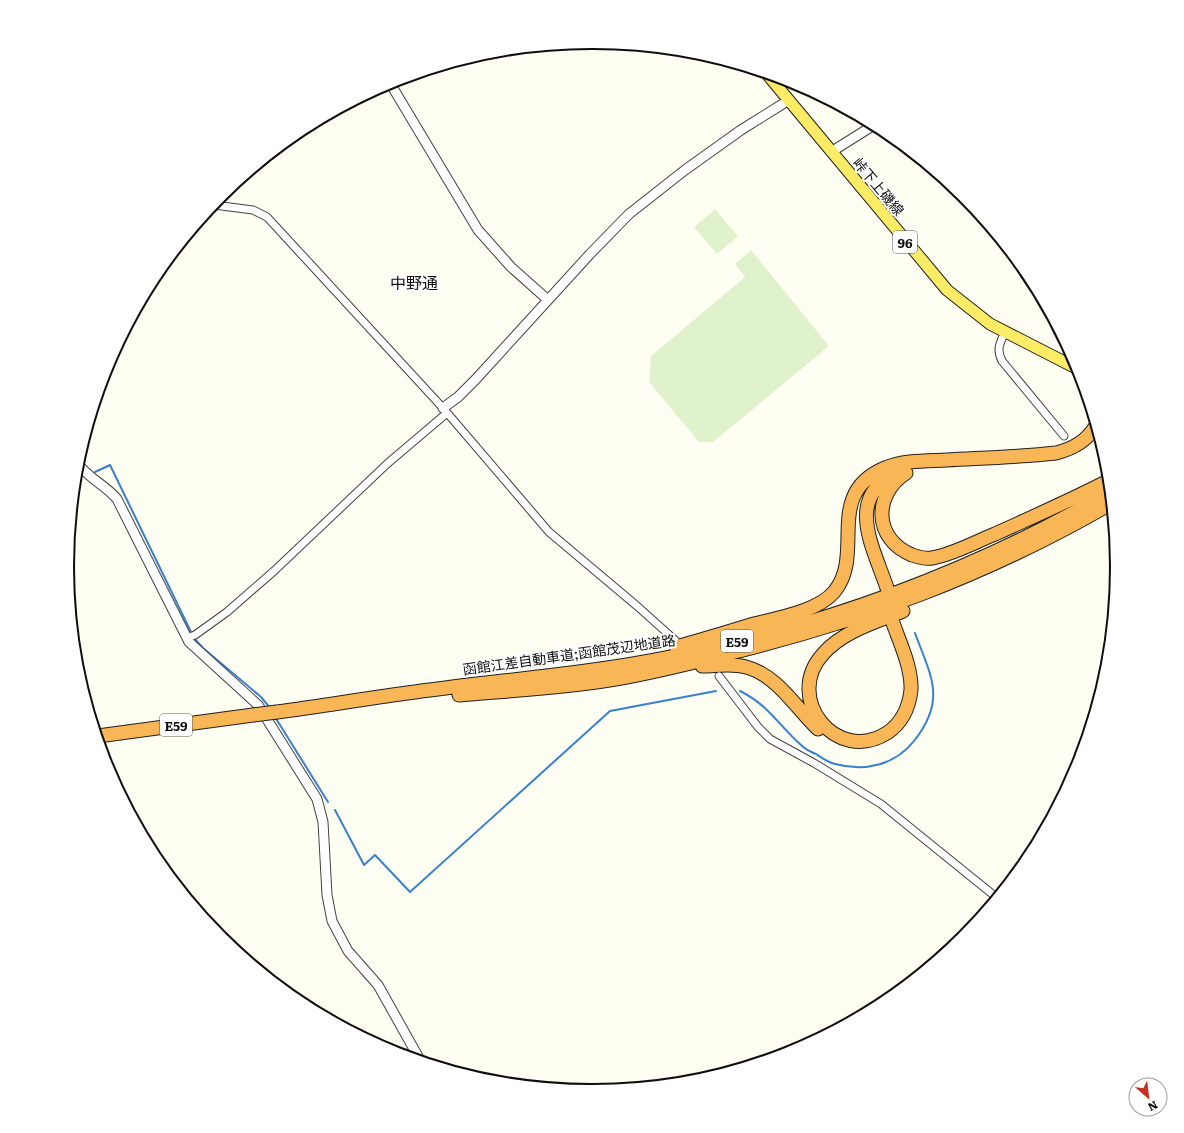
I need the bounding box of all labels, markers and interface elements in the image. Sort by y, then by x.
street label: 峠下上磯線 [849,153,909,219]
road number: 96 [893,231,917,253]
district label: 中野通 [390,270,438,294]
street label: 函館江差自動車道;函館茂辺地道路 [461,629,677,679]
road number: E59 [721,630,753,652]
road number: E59 [160,714,192,736]
north arrow [1128,1077,1168,1117]
text: N [1145,1097,1161,1116]

